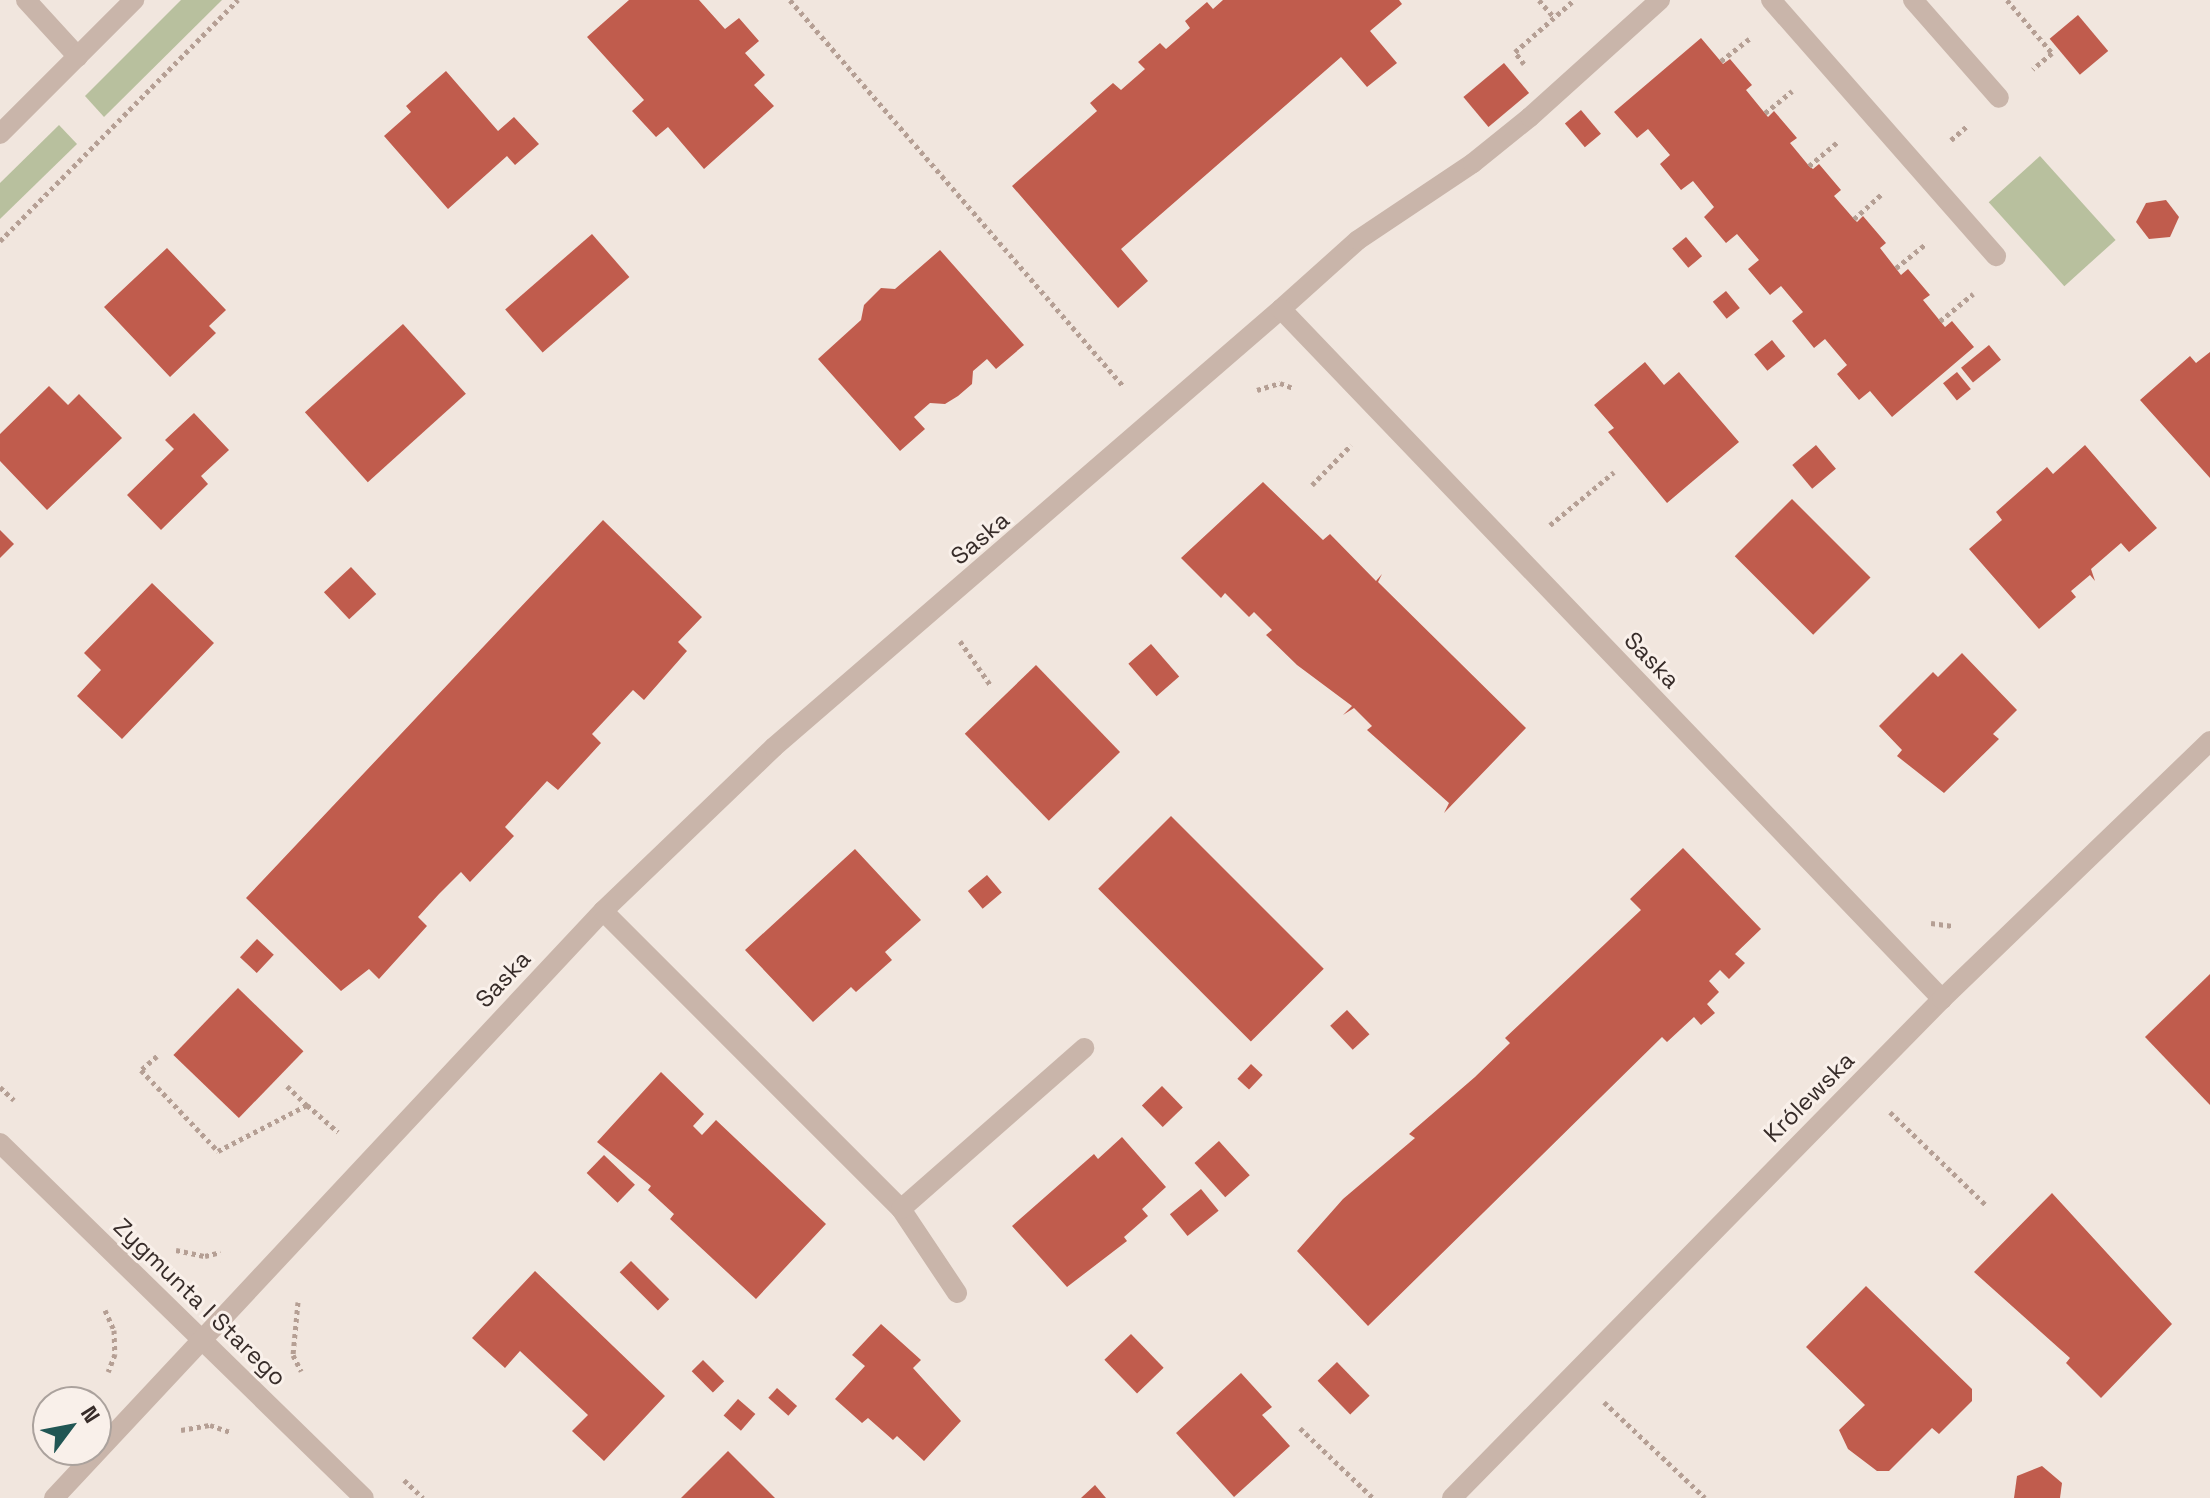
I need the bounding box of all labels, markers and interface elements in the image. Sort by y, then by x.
street label: Saska [945,505,1015,571]
street label: Saska [1618,626,1686,694]
street label: Saska [469,944,537,1014]
street label: Królewska [1758,1046,1860,1148]
street label: Zygmunta I Starego [108,1212,292,1392]
north arrow [32,1386,112,1466]
text: N [75,1401,106,1428]

